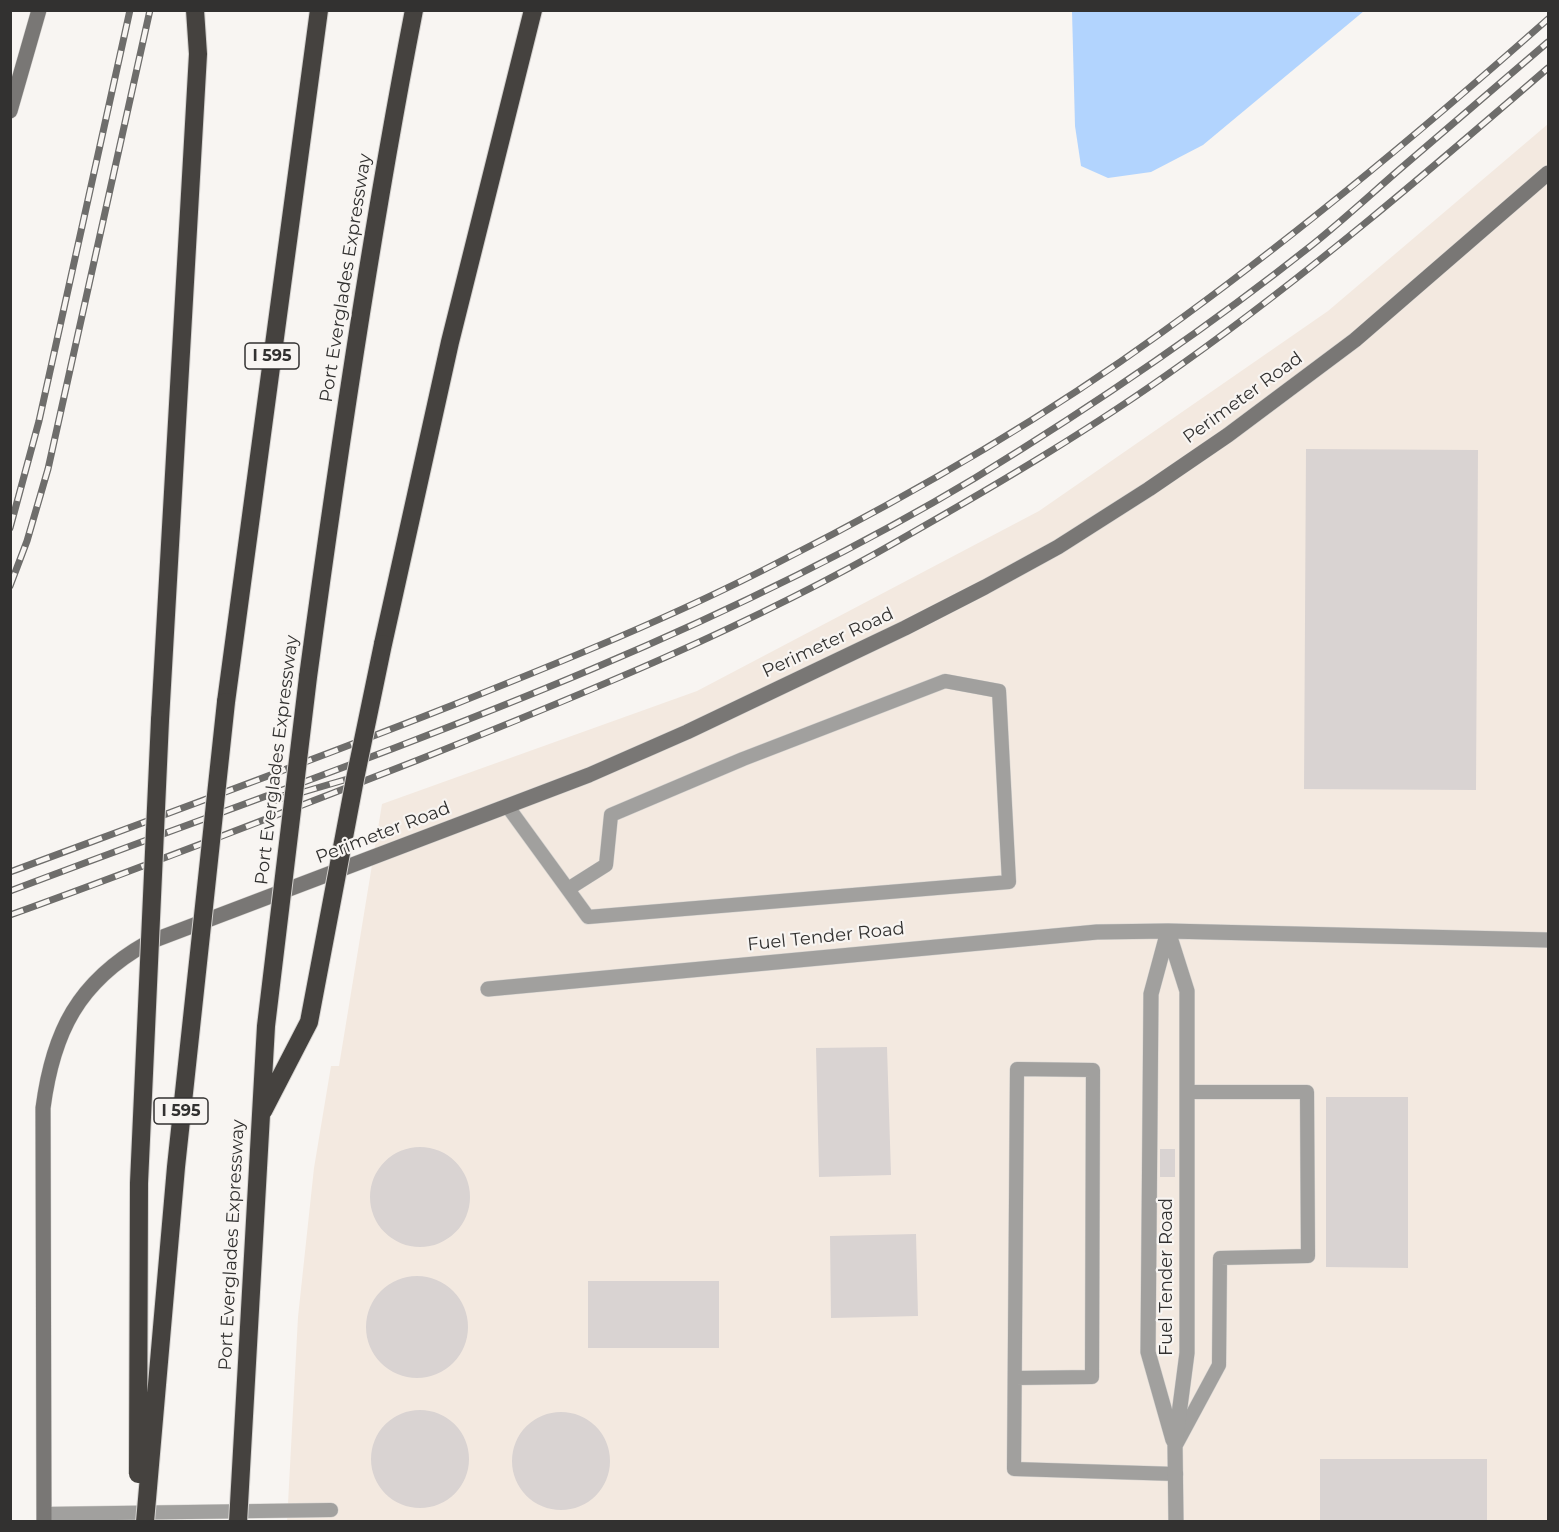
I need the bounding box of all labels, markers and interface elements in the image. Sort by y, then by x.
street label: Port Everglades Expressway [316,152,376,404]
road number: I 595 [245,343,299,369]
street label: Perimeter Road [1179,347,1307,449]
street label: Perimeter Road [759,603,897,683]
street label: Port Everglades Expressway [251,634,303,886]
street label: Perimeter Road [313,797,453,869]
street label: Fuel Tender Road [746,918,906,956]
road number: I 595 [154,1098,208,1124]
street label: Port Everglades Expressway [215,1119,249,1371]
street label: Fuel Tender Road [1156,1198,1178,1356]

